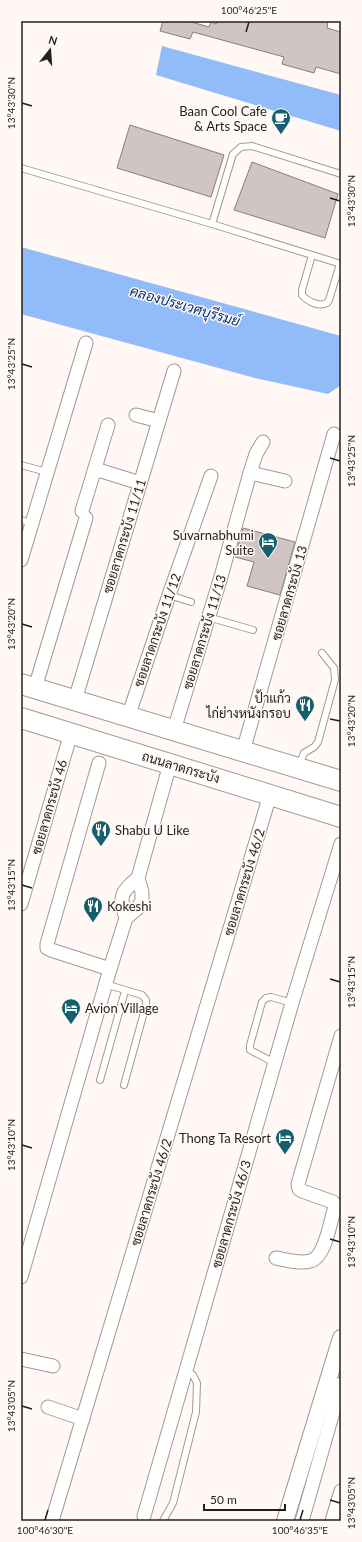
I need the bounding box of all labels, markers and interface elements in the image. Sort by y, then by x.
text: 100°46'25"E [221,4,277,16]
north arrow [30,30,70,70]
text: N [47,33,59,47]
text: 13°43'30"N [5,77,17,129]
place label: Baan Cool Cafe & Arts Space [179,103,267,134]
cafe icon: Baan Cool Cafe & Arts Space [270,107,292,135]
text: 13°43'30"N [345,175,357,227]
water label: คลองประเวศบุรีรมย์ [128,282,244,332]
text: 13°43'25"N [5,338,17,390]
text: 13°43'25"N [345,435,357,487]
street label: ซอยลาดกระบัง 11/11 [99,477,149,595]
place label: Suvarnabhumi Suite [173,527,254,558]
hotel icon: Suvarnabhumi Suite [257,531,279,559]
street label: ซอยลาดกระบัง 13 [268,544,310,642]
street label: ซอยลาดกระบัง 11/12 [130,571,184,689]
street label: ซอยลาดกระบัง 11/13 [179,573,229,691]
text: 13°43'20"N [5,598,17,650]
place label: ป้าแก้ว ไก่ย่างหนังกรอบ [206,689,291,721]
restaurant icon: ป้าแก้ว ไก่ย่างหนังกรอบ [294,694,316,722]
text: 13°43'20"N [345,695,357,747]
street label: ถนนลาดกระบัง [140,748,222,786]
street label: ซอยลาดกระบัง 46 [28,758,70,856]
restaurant icon: Shabu U Like [90,819,112,847]
place label: Shabu U Like [115,822,189,838]
street label: ซอยลาดกระบัง 46/2 [220,826,268,938]
text: 13°43'15"N [5,859,17,911]
restaurant icon: Kokeshi [82,895,104,923]
place label: Kokeshi [107,898,152,914]
text: 13°43'15"N [345,956,357,1008]
hotel icon: Avion Village [60,997,82,1025]
place label: Avion Village [85,1000,159,1016]
text: 13°43'10"N [5,1119,17,1171]
hotel icon: Thong Ta Resort [274,1127,296,1155]
place label: Thong Ta Resort [179,1130,271,1146]
street label: ซอยลาดกระบัง 46/2 [127,1136,175,1248]
street label: ซอยลาดกระบัง 46/3 [208,1158,254,1270]
text: 13°43'10"N [345,1216,357,1268]
text: 13°43'05"N [5,1380,17,1432]
text: 13°43'05"N [345,1477,357,1529]
scale bar [204,1486,285,1512]
text: 50 m [210,1492,237,1507]
text: 100°46'30"E [17,1524,73,1536]
text: 100°46'35"E [272,1524,328,1536]

